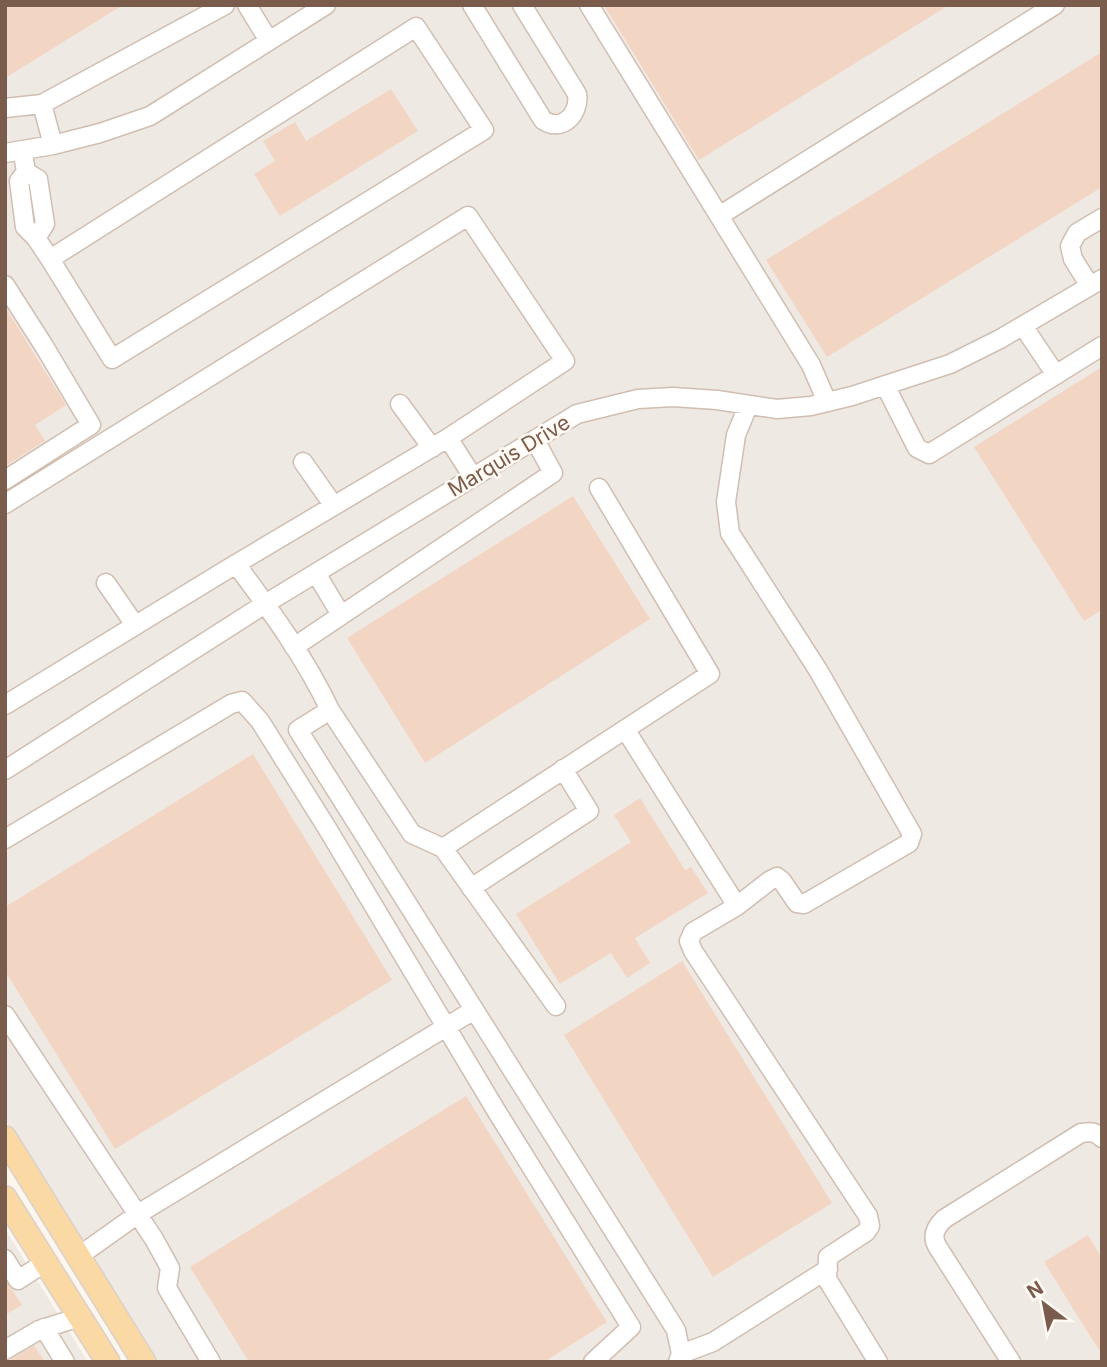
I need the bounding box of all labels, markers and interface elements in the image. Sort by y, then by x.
street label: Marquis Drive [443,409,574,502]
north arrow [1009,1269,1079,1339]
text: N [1023,1276,1047,1304]

